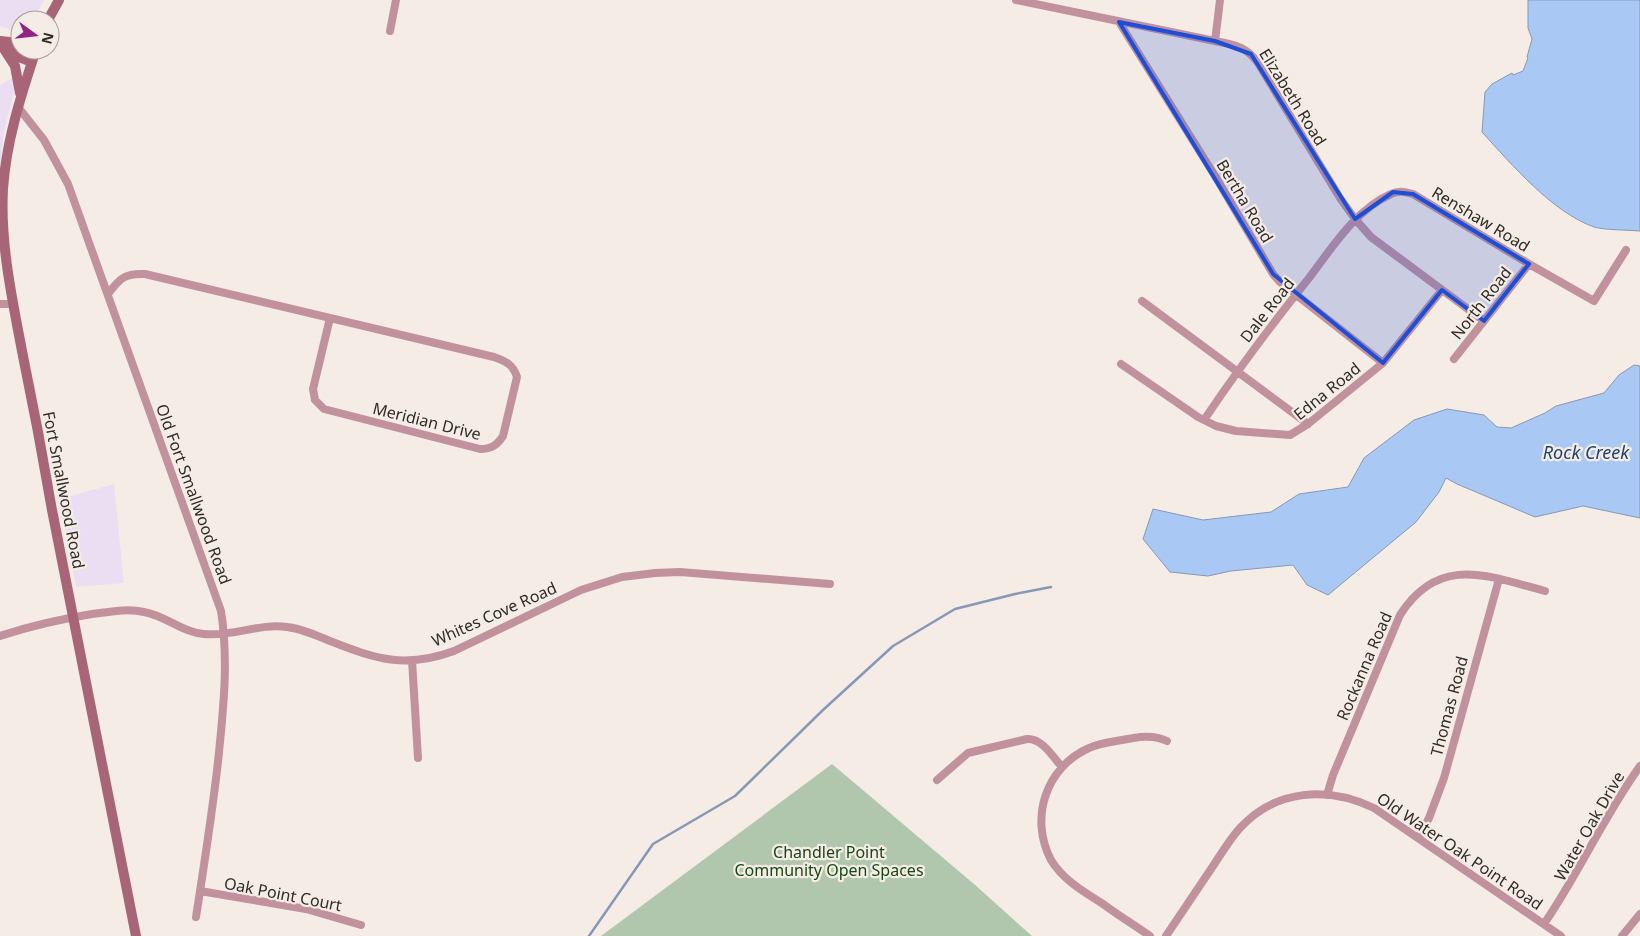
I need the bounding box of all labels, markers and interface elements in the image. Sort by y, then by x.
north arrow [10,10,60,60]
text: N [37,31,59,46]
street label: Elizabeth Road [1254,44,1332,150]
street label: Bertha Road [1212,155,1278,247]
street label: Renshaw Road [1428,181,1534,257]
street label: North Road [1446,262,1516,344]
street label: Dale Road [1235,273,1299,347]
street label: Edna Road [1289,357,1365,425]
street label: Meridian Drive [371,397,483,445]
street label: Old Fort Smallwood Road [151,401,237,587]
street label: Fort Smallwood Road [38,409,90,571]
water label: Rock Creek [1543,440,1630,464]
street label: Whites Cove Road [428,577,560,651]
street label: Rockanna Road [1331,608,1397,724]
street label: Thomas Road [1425,654,1473,758]
street label: Water Oak Drive [1549,767,1629,885]
street label: Old Water Oak Point Road [1373,787,1547,915]
park label: Chandler Point Community Open Spaces [734,841,924,881]
street label: Oak Point Court [222,872,344,916]

